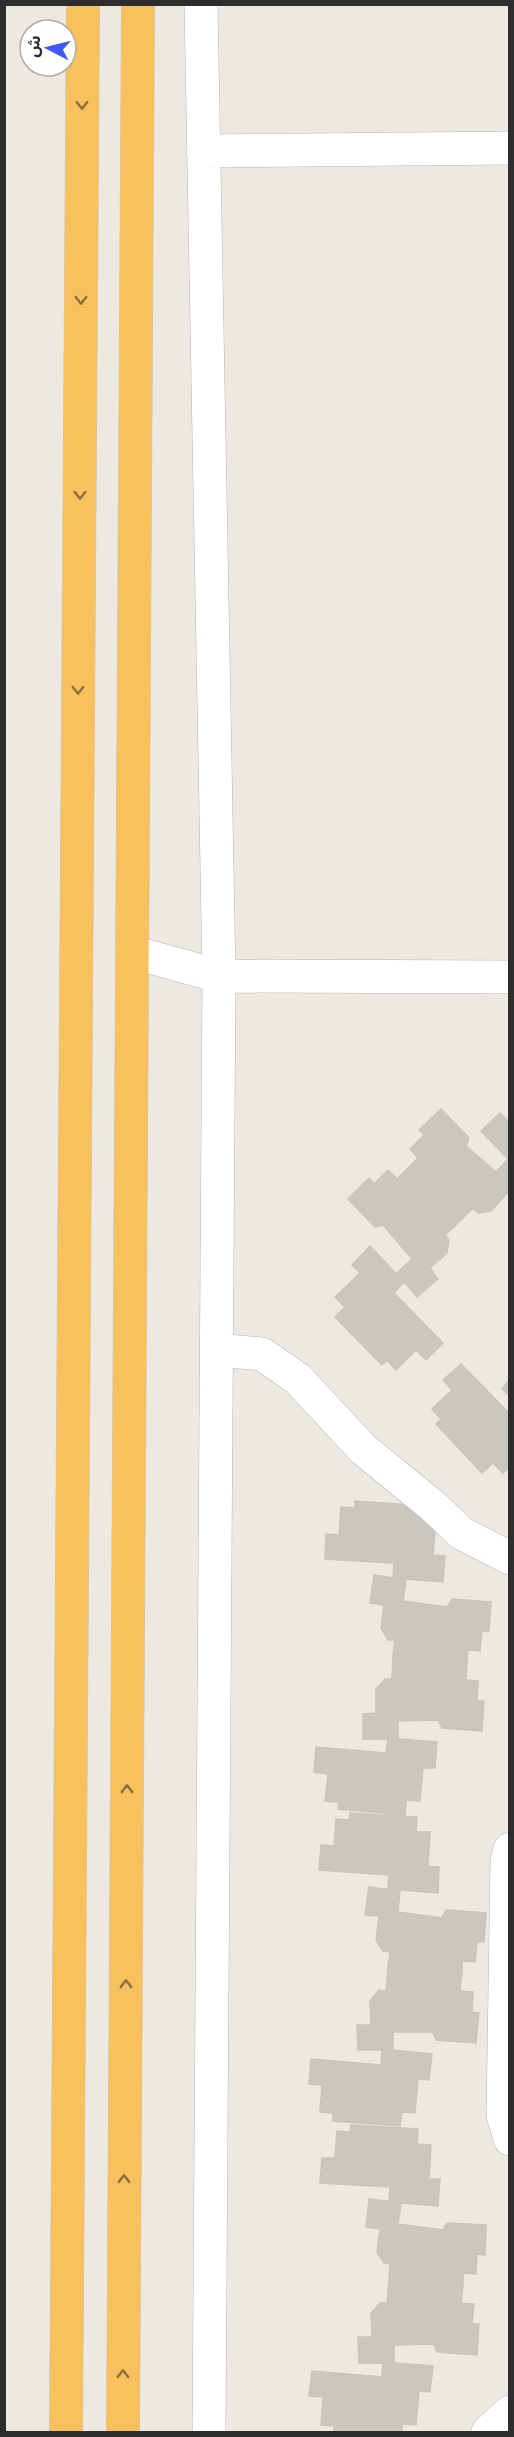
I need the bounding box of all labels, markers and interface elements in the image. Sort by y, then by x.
north arrow [18,18,78,78]
text: ش [22,34,44,58]
one-way arrow [76,100,88,109]
one-way arrow [75,295,87,304]
one-way arrow [74,490,86,499]
one-way arrow [72,685,84,694]
one-way arrow [121,1785,133,1794]
one-way arrow [119,1980,132,1989]
one-way arrow [118,2175,130,2184]
one-way arrow [117,2370,129,2379]

